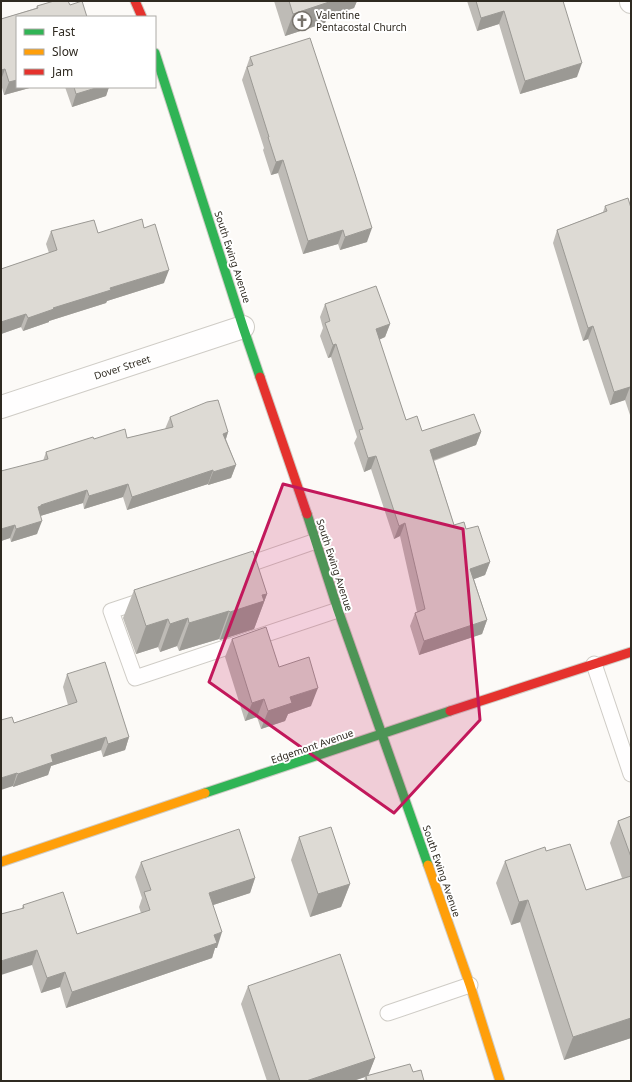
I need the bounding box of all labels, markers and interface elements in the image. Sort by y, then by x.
place label: Valentine Pentacostal Church [316,8,407,34]
church icon: Valentine Pentacostal Church [291,10,313,32]
legend [16,16,156,88]
text: Fast [52,23,76,40]
text: Slow [52,43,79,60]
text: Jam [51,63,73,80]
street label: South Ewing Avenue [211,209,255,305]
street label: Dover Street [92,351,152,383]
street label: South Ewing Avenue [313,517,357,613]
street label: Edgemont Avenue [269,725,355,767]
street label: South Ewing Avenue [420,823,464,919]

